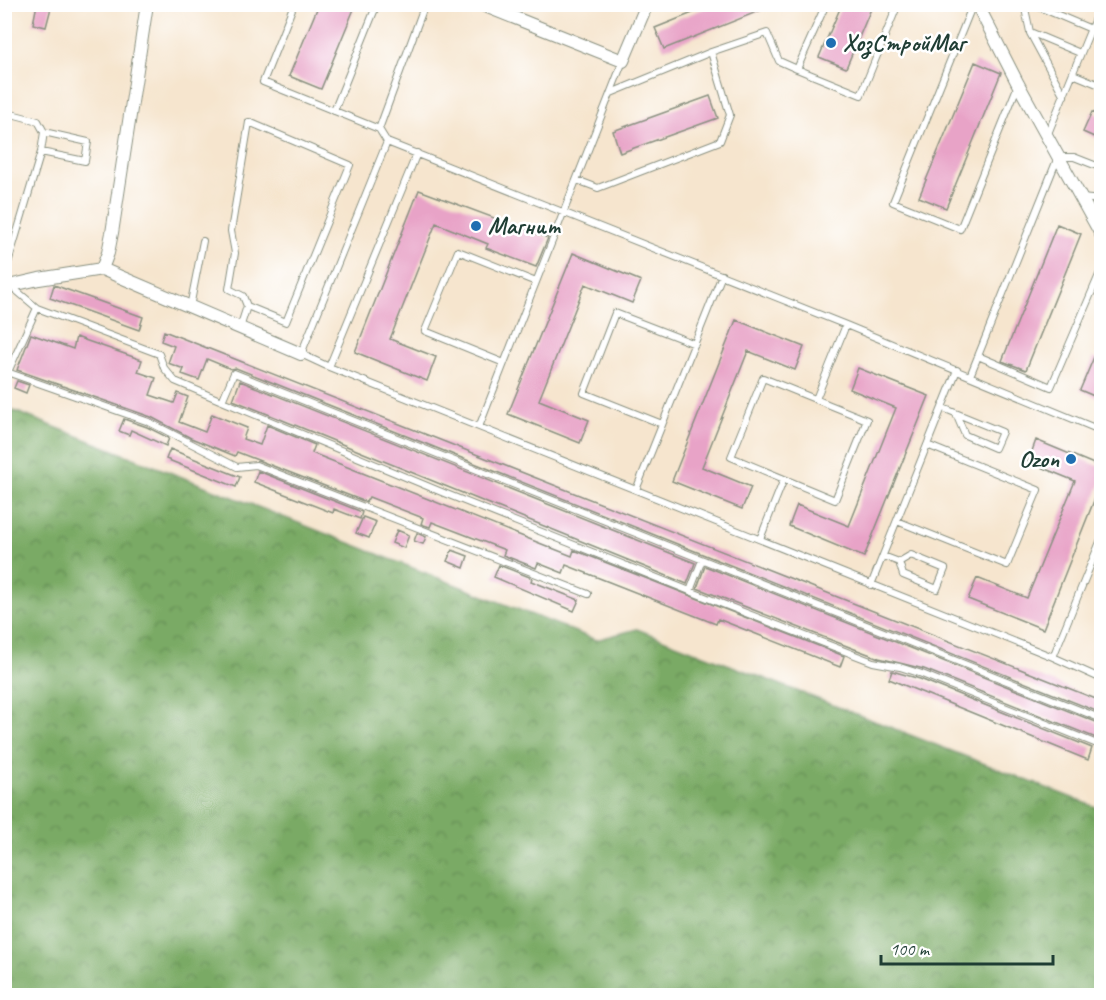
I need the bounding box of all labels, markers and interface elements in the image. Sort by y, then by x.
place label: ХозСтройМаг [843,28,969,59]
marker: ХозСтройМаг [824,36,838,50]
place label: Магнит [488,211,561,241]
marker: Магнит [469,219,483,233]
place label: Ozon [1019,444,1060,474]
marker: Ozon [1064,452,1078,466]
scale bar [881,928,1054,966]
text: 100 m [890,938,931,960]

